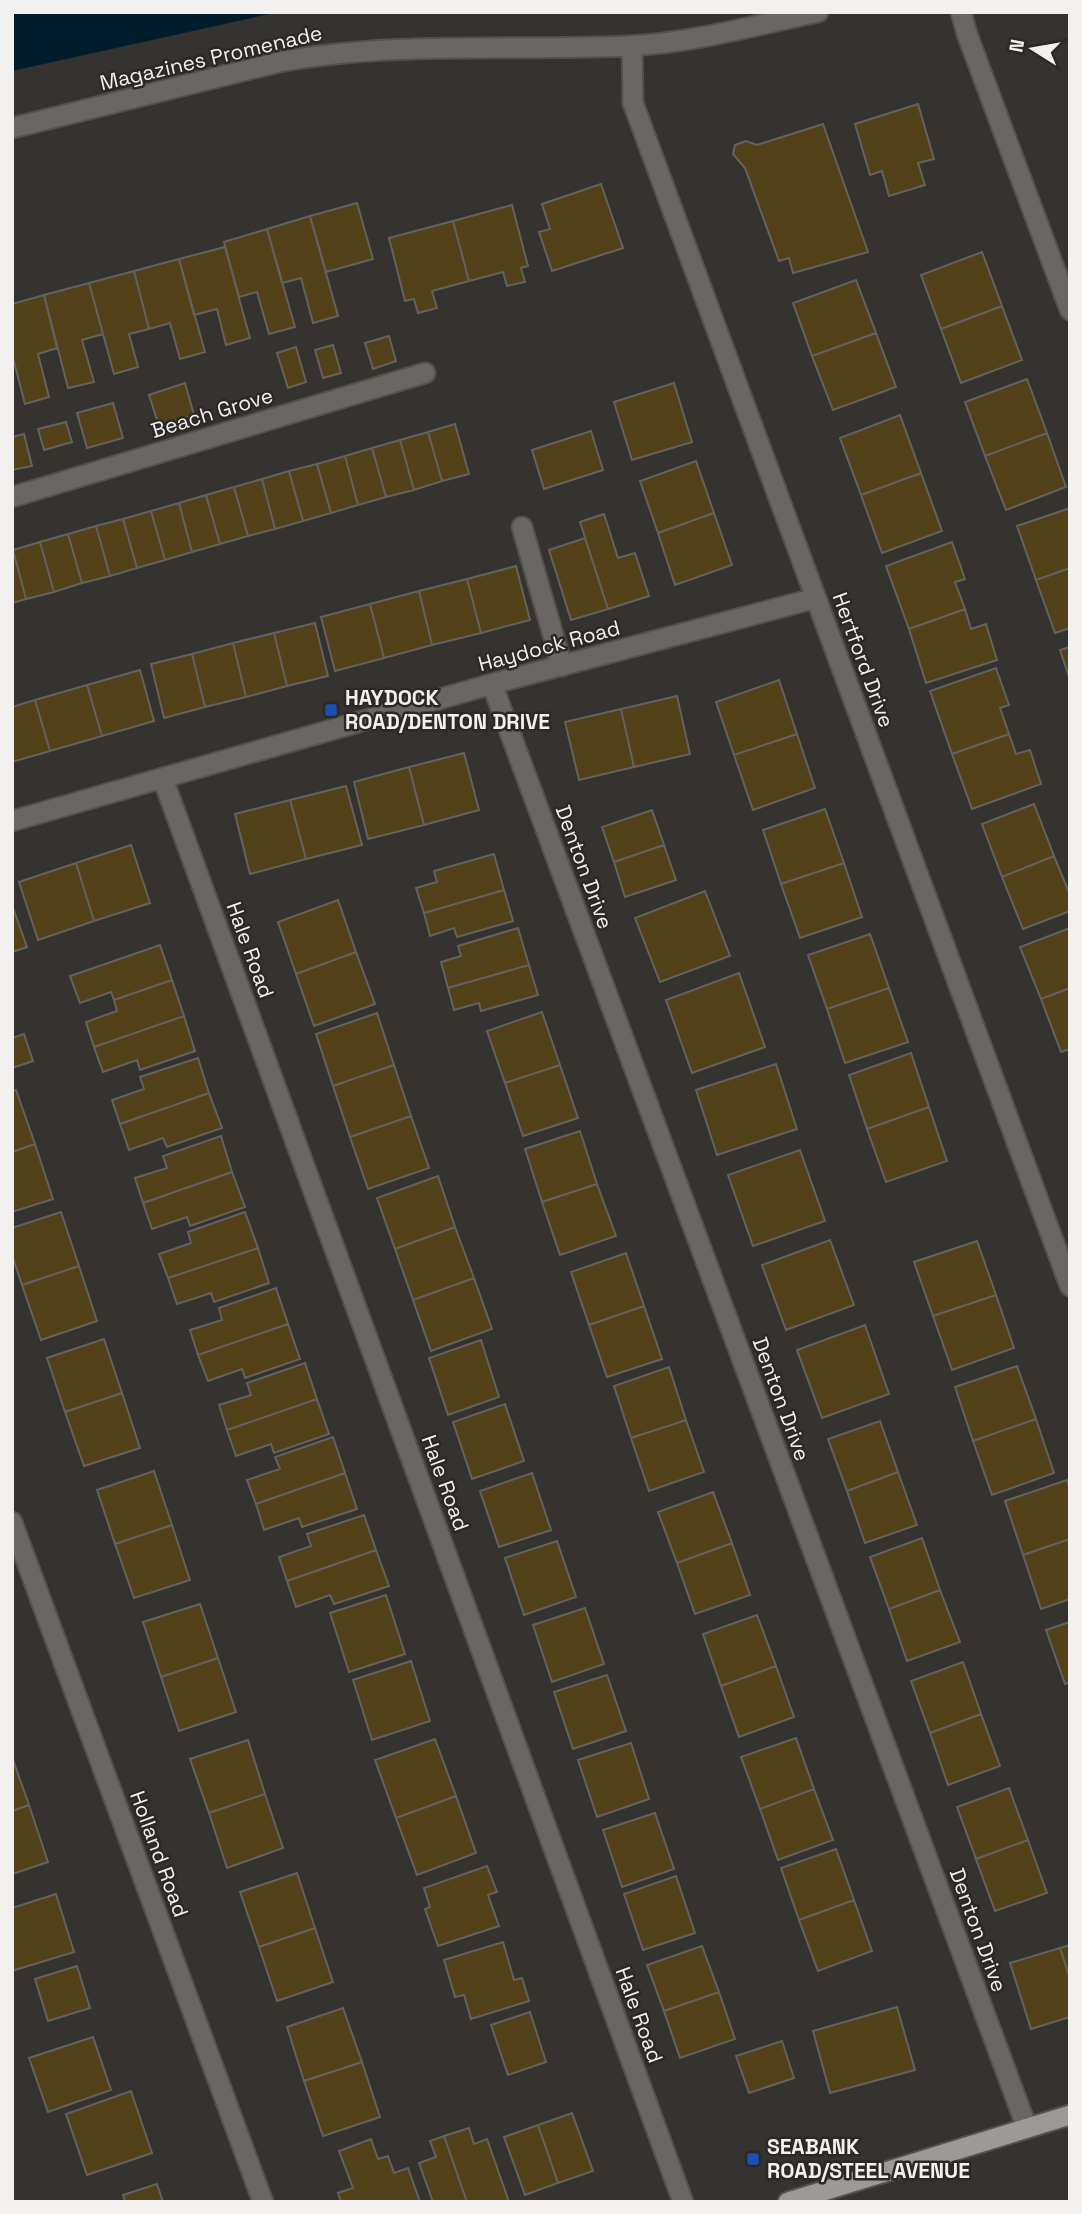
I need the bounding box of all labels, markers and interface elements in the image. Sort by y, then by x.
north arrow [998,14,1068,84]
street label: Magazines Promenade [97,19,325,96]
text: N [1003,37,1030,54]
street label: Beach Grove [148,381,276,444]
street label: Hertford Drive [827,589,900,731]
street label: Haydock Road [475,614,623,677]
place label: HAYDOCK ROAD/DENTON DRIVE [345,684,550,735]
marker: HAYDOCK ROAD/DENTON DRIVE [323,702,339,718]
street label: Denton Drive [550,801,619,932]
street label: Hale Road [221,898,280,1002]
street label: Denton Drive [747,1333,816,1464]
street label: Hale Road [416,1431,475,1535]
street label: Holland Road [124,1787,195,1921]
street label: Denton Drive [944,1864,1013,1995]
street label: Hale Road [610,1963,669,2067]
place label: SEABANK ROAD/STEEL AVENUE [767,2133,970,2184]
marker: SEABANK ROAD/STEEL AVENUE [745,2151,761,2167]

